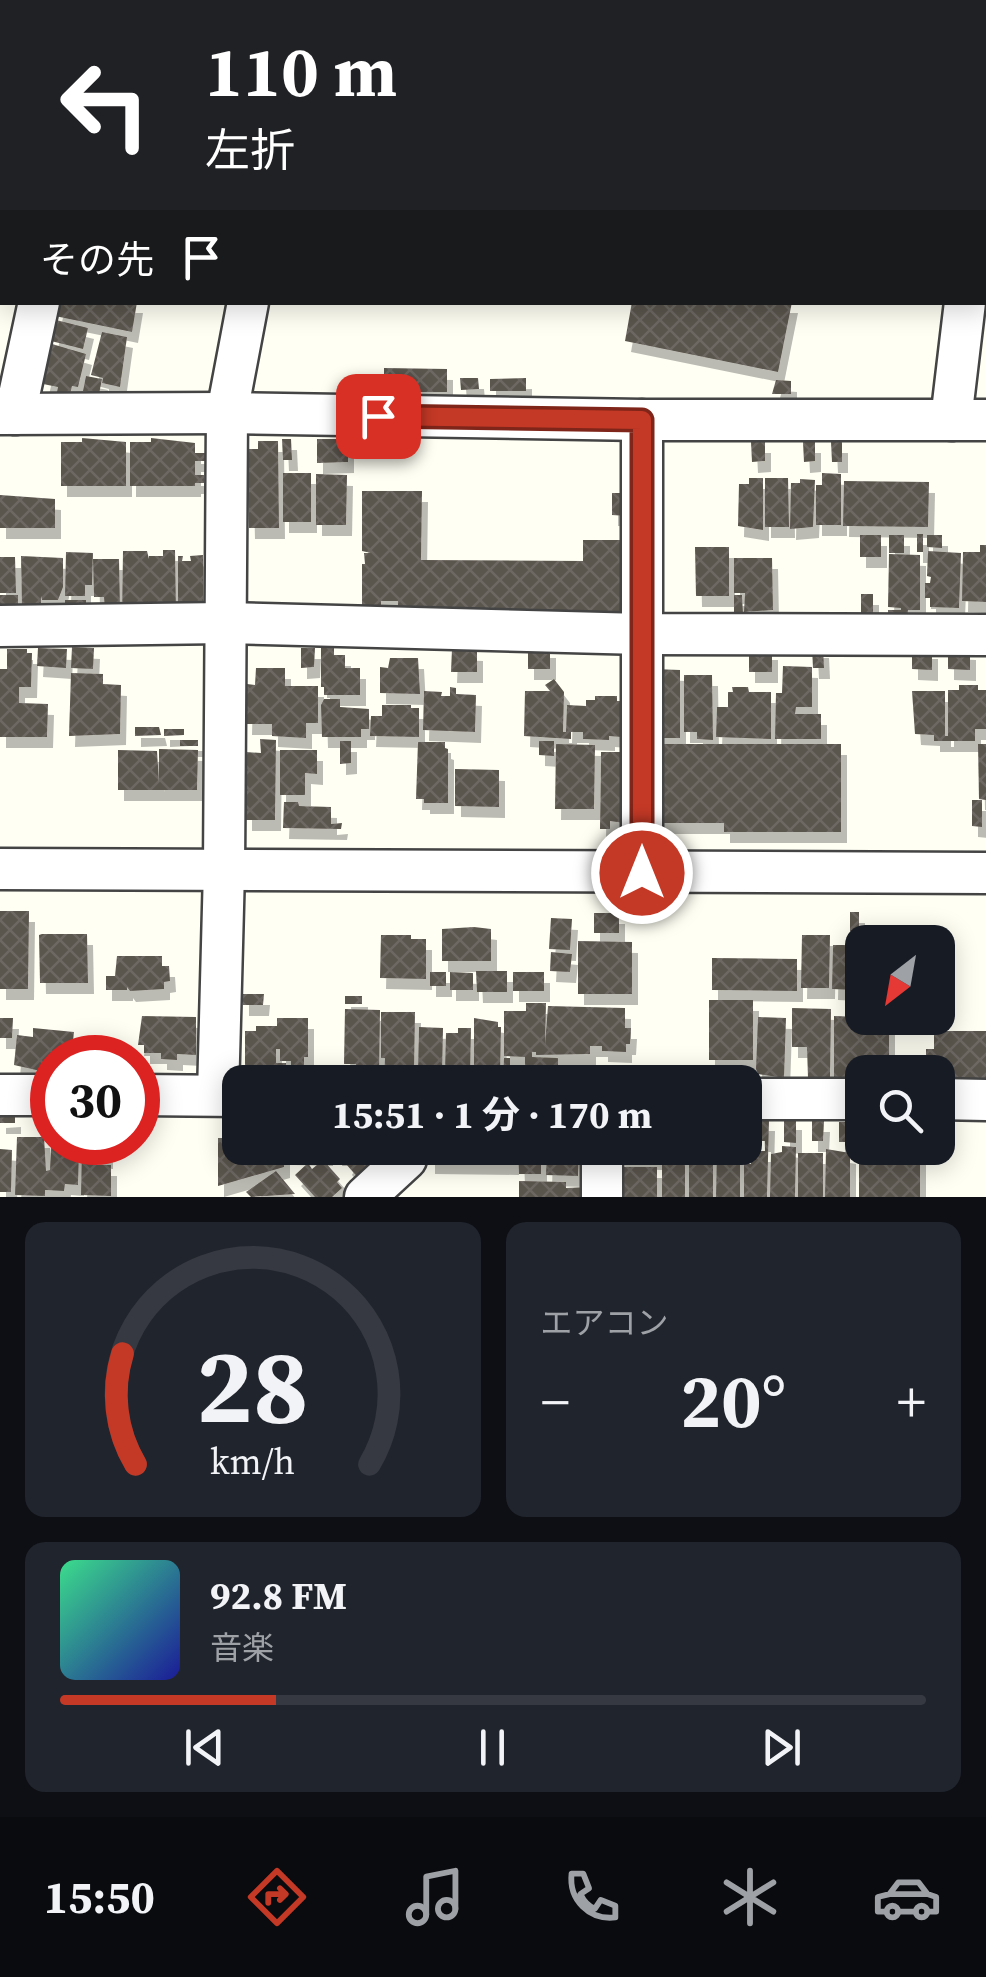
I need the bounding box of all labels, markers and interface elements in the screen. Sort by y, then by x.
text: 110 m [205,23,397,119]
icon: left [40,40,170,170]
text: 左折 [205,119,295,181]
icon: arrive [174,230,229,285]
text: その先 [40,234,154,286]
pin [336,374,421,459]
icon: arrive [351,389,406,444]
position arrow [590,821,694,925]
north arrow [845,925,955,1035]
map controls [845,925,955,1165]
speed limit sign: 30 [30,1035,160,1165]
button: search [845,1055,955,1165]
text: 15:51 · 1 分 · 170 m [332,1089,652,1141]
text: エアコン [541,1301,669,1345]
text: 28 [196,1314,309,1457]
text: 20° [680,1349,786,1452]
text: − [541,1364,570,1439]
text: + [897,1364,926,1439]
text: km/h [210,1437,295,1486]
text: 92.8 FM [210,1570,347,1622]
text: 音楽 [210,1626,274,1670]
icon: previous [177,1720,232,1775]
icon: pause [465,1720,520,1775]
icon: next [754,1720,809,1775]
icon: directions [242,1862,312,1932]
icon: music [400,1862,470,1932]
icon: phone [557,1862,627,1932]
icon: climate [715,1862,785,1932]
icon: car [872,1862,942,1932]
text: 15:50 [44,1866,155,1928]

